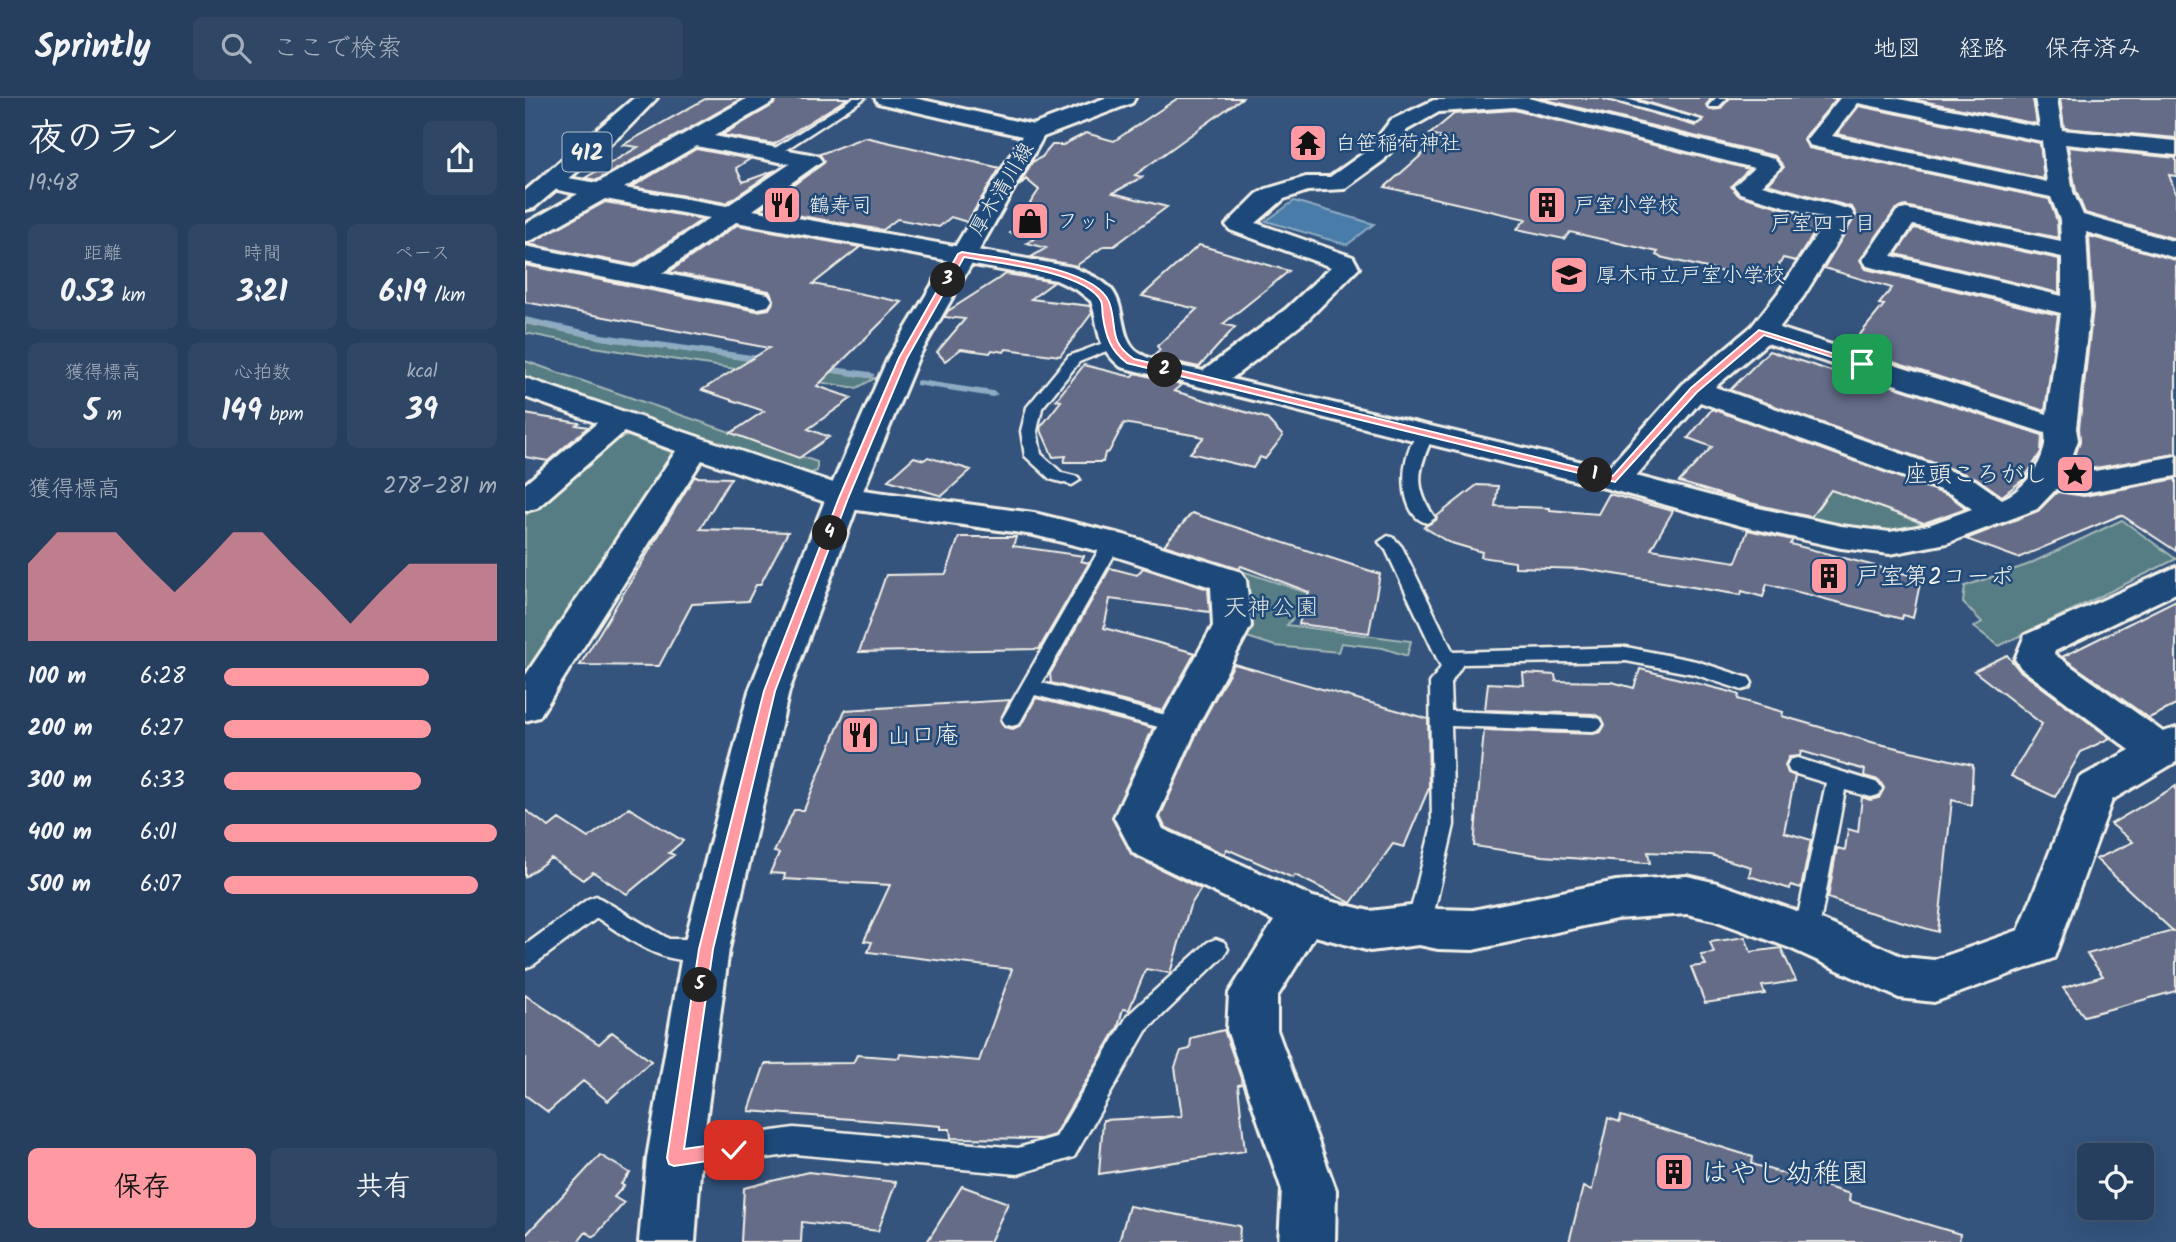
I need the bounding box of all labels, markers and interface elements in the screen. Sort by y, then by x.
search box [193,17,683,80]
text: Sprintly [35,22,151,75]
text: ここで検索 [273,28,403,70]
icon: search [217,29,255,67]
text: 地図 [1873,30,1921,69]
text: 経路 [1959,30,2007,69]
text: 保存済み [2045,30,2141,69]
text: 夜のラン [28,110,180,170]
button: share [423,121,497,195]
temple icon: 白笹稲荷神社 [1287,122,1329,164]
place label: 白笹稲荷神社 [1335,128,1461,161]
road number: 412 [563,132,611,172]
street label: 厚木清川線 [961,136,1043,243]
text: 19:48 [28,166,79,202]
restaurant icon: 鶴寿司 [761,184,803,226]
building icon: 戸室小学校 [1526,184,1568,226]
place label: 鶴寿司 [809,190,872,223]
place label: 戸室小学校 [1574,190,1679,223]
shop icon: フット [1009,200,1051,242]
place label: フット [1057,206,1120,239]
district label: 戸室四丁目 [1771,208,1876,241]
text: 距離 [84,239,122,269]
text: 時間 [243,239,282,269]
text: ペース [394,239,450,269]
school or university icon: 厚木市立戸室小学校 [1548,254,1590,296]
place label: 厚木市立戸室小学校 [1596,260,1785,293]
pin: 3 [931,262,965,298]
text: 3 [942,264,953,294]
text: 0.53 [60,269,114,317]
text: 3:21 [237,269,288,317]
text: 6:19 [379,269,427,317]
text: km [114,281,146,311]
text: /km [427,281,465,311]
pin [1832,334,1892,394]
icon: arrive [1843,345,1881,383]
pin: 2 [1147,352,1183,388]
text: 2 [1159,354,1170,384]
text: kcal [407,357,438,387]
text: 獲得標高 [65,358,141,388]
text: 心拍数 [234,358,291,388]
text: 39 [406,387,438,435]
text: 5 [84,388,99,436]
text: 149 [221,388,262,436]
text: m [99,400,122,430]
text: bpm [262,400,304,430]
place icon: 座頭ころがし [2054,453,2096,495]
place label: 座頭ころがし [1904,456,2048,495]
pin: 1 [1577,458,1613,492]
text: 1 [1592,459,1597,489]
text: 278–281 m [383,469,497,505]
text: 獲得標高 [28,472,120,508]
pin: 4 [813,516,847,550]
text: 4 [824,517,835,547]
building icon: 戸室第2コーポ [1808,555,1850,597]
place label: 戸室第2コーポ [1856,558,2014,597]
park label: 天神公園 [1223,589,1319,628]
text: 100 m [28,659,86,695]
text: 6:28 [140,659,186,695]
text: 200 m [28,711,93,747]
text: 6:27 [140,711,182,747]
restaurant icon: 山口庵 [839,714,881,756]
place label: 山口庵 [887,717,959,756]
text: 300 m [28,763,92,799]
text: 6:33 [140,763,185,799]
text: 400 m [28,815,92,851]
text: 6:01 [140,815,177,851]
text: 500 m [28,867,91,903]
text: 6:07 [140,867,181,903]
pin: 5 [683,968,717,1002]
text: 5 [695,969,704,999]
pin [704,1120,764,1180]
icon: check [715,1131,753,1169]
map controls [2077,1143,2154,1220]
button: locate [2077,1143,2154,1220]
button: 保存 [28,1148,256,1228]
button: 共有 [270,1148,497,1228]
building icon: はやし幼稚園 [1653,1151,1695,1193]
place label: はやし幼稚園 [1701,1152,1869,1197]

